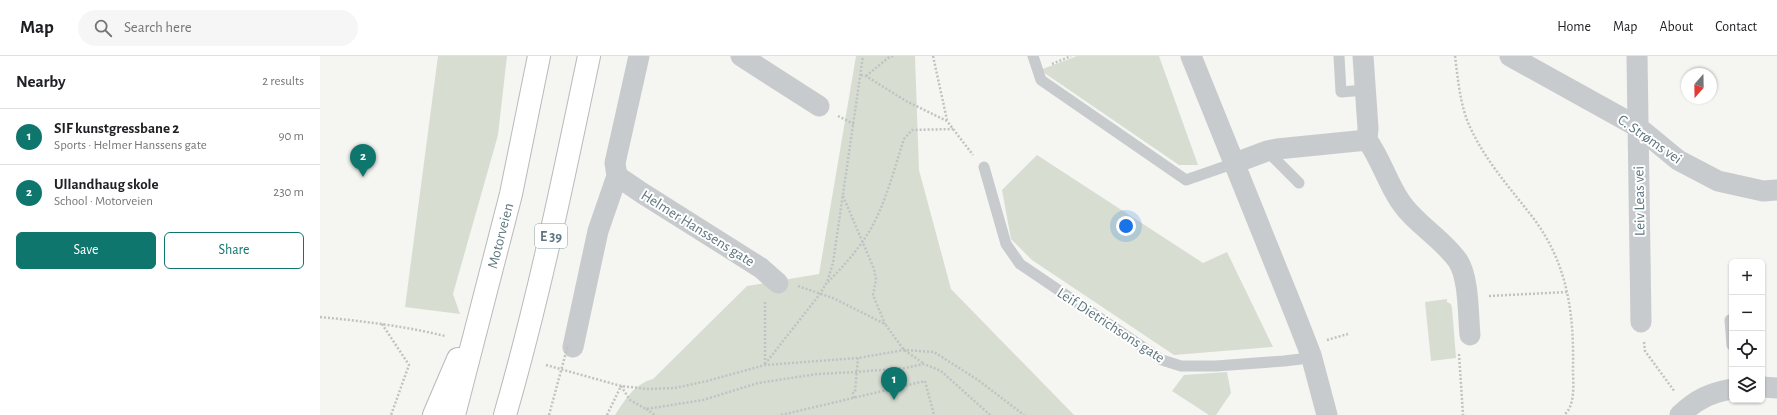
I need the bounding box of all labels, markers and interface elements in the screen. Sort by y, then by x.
search box [78,10,358,46]
icon: search [92,17,114,39]
text: Map [20,18,54,37]
text: Search here [124,20,192,35]
text: Home [1557,20,1591,34]
text: Map [1613,20,1637,34]
text: About [1659,20,1693,34]
text: Contact [1715,20,1757,34]
north arrow [1681,68,1717,104]
text: Nearby [16,73,66,90]
text: 2 results [262,75,304,88]
street label: C. Strøms vei [1615,112,1684,167]
text: SIF kunstgressbane 2 [54,121,179,136]
text: 1 [27,130,31,143]
text: 90 m [278,130,304,143]
text: Sports · Helmer Hanssens gate [54,139,207,152]
pin: 2 [350,144,376,177]
street label: Leiv Leas vei [1631,166,1648,236]
text: Ullandhaug skole [54,177,159,192]
text: 2 [26,186,32,199]
text: 230 m [273,186,304,199]
street label: Helmer Hanssens gate [638,187,757,269]
text: School · Motorveien [54,195,153,208]
street label: Motorveien [485,202,516,270]
your location [1116,216,1136,236]
road number: E 39 [535,224,567,248]
button: Save [16,232,156,269]
button: Share [164,232,304,269]
map controls [1729,259,1765,403]
button: + [1729,259,1765,295]
street label: Leif Dietrichsons gate [1054,285,1167,366]
button: − [1729,295,1765,331]
button: locate [1729,331,1765,367]
pin: 1 [881,367,907,400]
button: layers [1729,367,1765,403]

